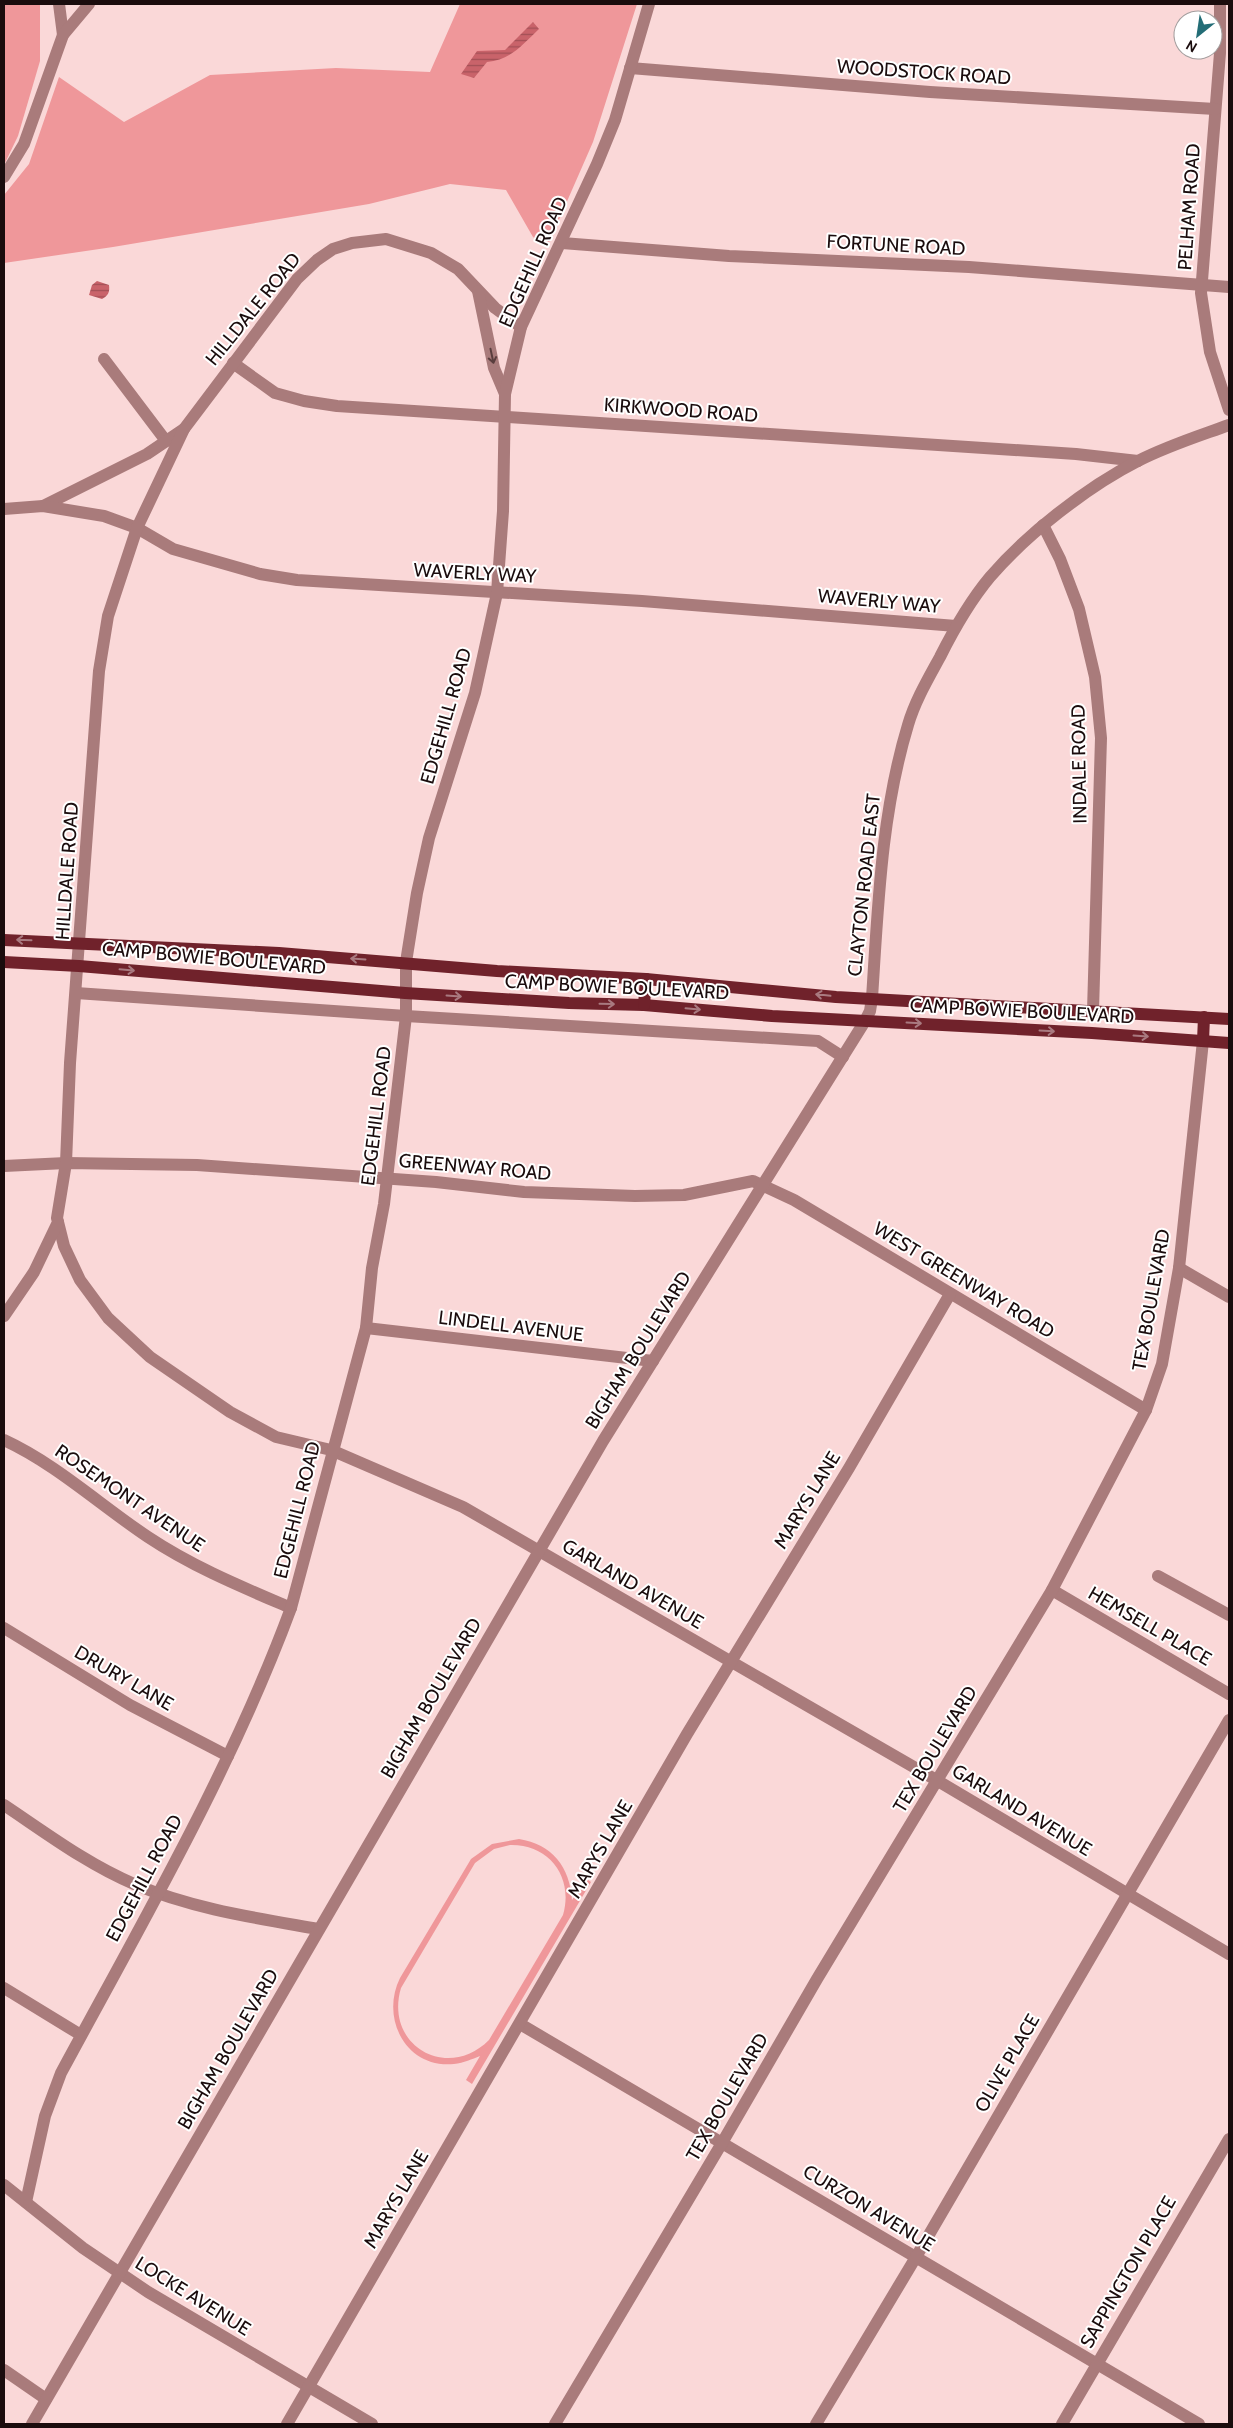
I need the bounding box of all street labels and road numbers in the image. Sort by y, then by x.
street label: WOODSTOCK ROAD [836,54,1012,90]
street label: PELHAM ROAD [1173,143,1205,271]
street label: EDGEHILL ROAD [494,193,572,331]
street label: FORTUNE ROAD [826,230,966,260]
street label: HILLDALE ROAD [201,248,306,370]
street label: KIRKWOOD ROAD [603,393,759,427]
street label: WAVERLY WAY [413,558,537,588]
street label: WAVERLY WAY [817,584,941,618]
street label: EDGEHILL ROAD [416,645,476,787]
street label: INDALE ROAD [1066,704,1092,824]
street label: CLAYTON ROAD EAST [843,793,885,977]
street label: HILLDALE ROAD [51,801,83,941]
street label: CAMP BOWIE BOULEVARD [101,937,327,979]
street label: CAMP BOWIE BOULEVARD [504,970,730,1004]
street label: CAMP BOWIE BOULEVARD [909,994,1135,1028]
street label: EDGEHILL ROAD [356,1045,396,1187]
street label: GREENWAY ROAD [398,1149,552,1185]
street label: WEST GREENWAY ROAD [869,1217,1059,1343]
street label: TEX BOULEVARD [1127,1227,1175,1373]
street label: BIGHAM BOULEVARD [580,1267,696,1433]
street label: LINDELL AVENUE [437,1306,585,1346]
street label: ROSEMONT AVENUE [51,1439,209,1557]
street label: EDGEHILL ROAD [269,1439,325,1581]
street label: MARYS LANE [769,1447,845,1553]
street label: GARLAND AVENUE [558,1534,708,1634]
street label: HEMSELL PLACE [1084,1581,1216,1671]
street label: BIGHAM BOULEVARD [376,1614,486,1782]
street label: DRURY LANE [70,1640,178,1716]
street label: TEX BOULEVARD [888,1681,982,1816]
street label: GARLAND AVENUE [948,1759,1096,1861]
street label: MARYS LANE [563,1796,637,1902]
street label: EDGEHILL ROAD [101,1810,187,1945]
street label: BIGHAM BOULEVARD [173,1965,283,2133]
street label: OLIVE PLACE [970,2010,1044,2116]
street label: TEX BOULEVARD [681,2029,773,2165]
street label: MARYS LANE [359,2146,433,2252]
street label: CURZON AVENUE [799,2160,939,2256]
street label: SAPPINGTON PLACE [1075,2192,1181,2352]
street label: LOCKE AVENUE [131,2251,255,2341]

